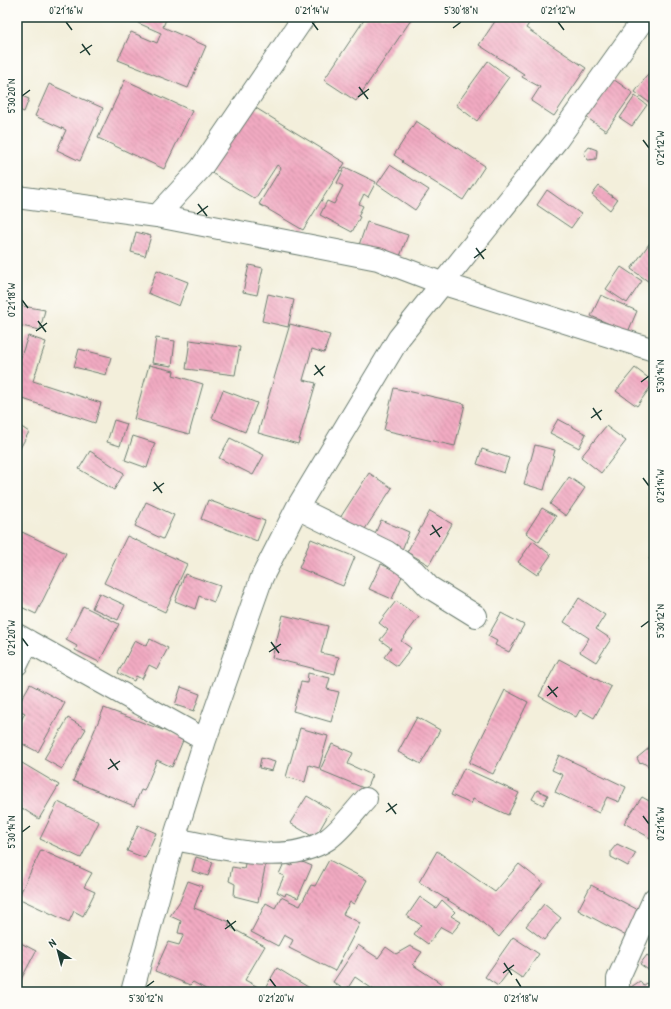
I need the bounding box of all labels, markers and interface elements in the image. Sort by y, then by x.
text: 0°21'16"W [49,4,84,17]
text: 0°21'14"W [295,4,329,17]
text: 5°30'18"N [444,4,478,17]
text: 0°21'12"W [541,4,576,17]
text: 5°30'20"N [5,79,18,113]
text: 0°21'12"W [654,130,667,165]
text: 0°21'18"W [5,282,18,317]
text: 5°30'14"N [654,360,667,392]
text: 0°21'14"W [654,469,667,503]
text: 5°30'12"N [654,604,667,638]
text: 0°21'20"W [5,620,18,656]
text: 0°21'16"W [654,806,667,841]
text: 5°30'14"N [5,816,18,848]
north arrow [38,931,78,971]
text: N [46,935,59,950]
text: 5°30'12"N [129,992,163,1005]
text: 0°21'20"W [258,992,294,1005]
text: 0°21'18"W [504,992,539,1005]

